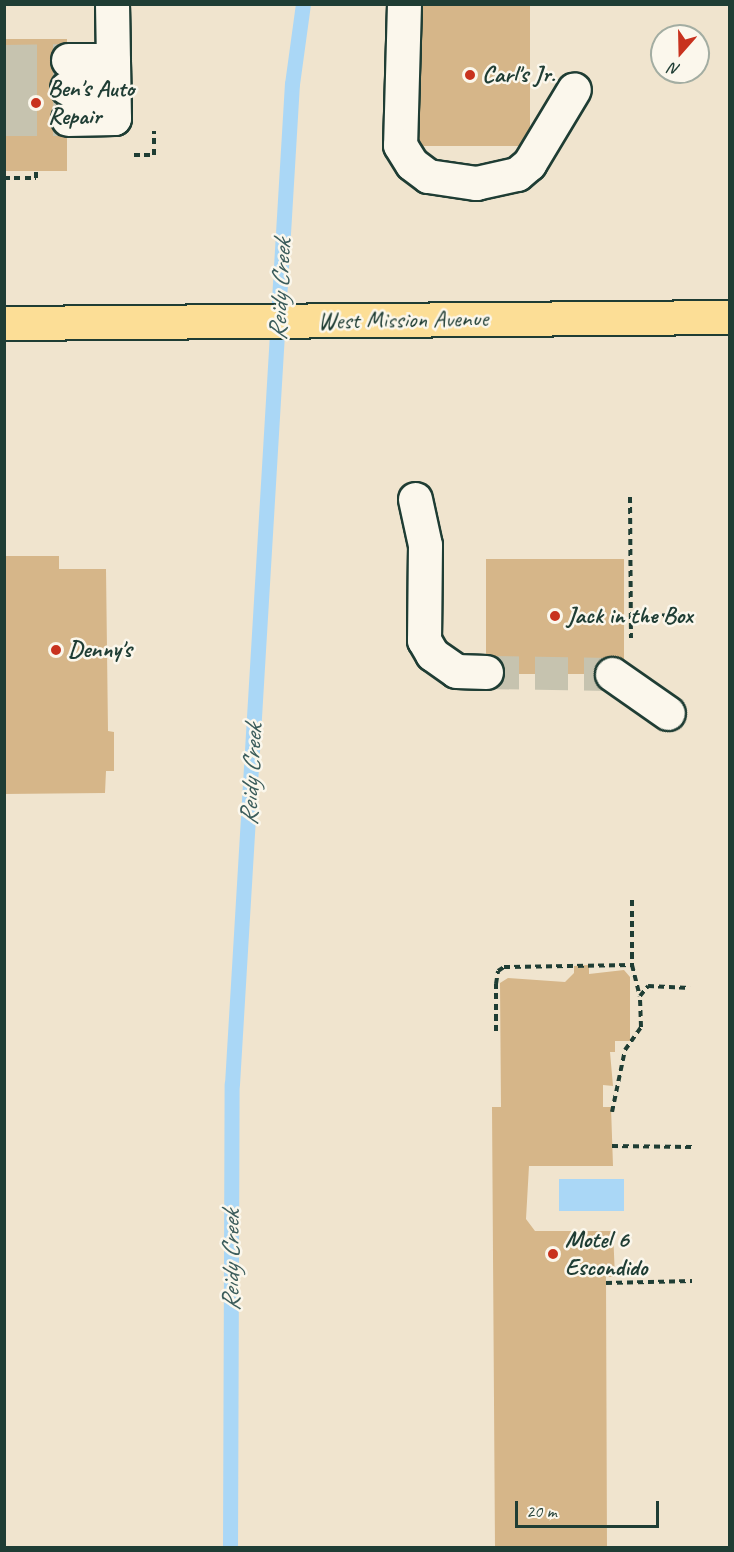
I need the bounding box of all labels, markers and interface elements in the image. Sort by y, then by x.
north arrow [650,24,710,84]
text: N [666,58,683,80]
place label: Carl's Jr. [482,61,555,89]
marker: Carl's Jr. [463,68,477,82]
place label: Ben's Auto Repair [48,75,134,131]
marker: Ben's Auto Repair [29,96,43,110]
water label: Reidy Creek [262,239,298,341]
street label: West Mission Avenue [318,304,488,336]
place label: Jack in the Box [567,602,692,630]
marker: Jack in the Box [548,609,562,623]
place label: Denny's [68,636,132,664]
marker: Denny's [49,643,63,657]
water label: Reidy Creek [233,724,269,826]
water label: Reidy Creek [215,1211,247,1311]
place label: Motel 6 Escondido [565,1226,647,1282]
marker: Motel 6 Escondido [546,1247,560,1261]
scale bar [518,1489,662,1527]
text: 20 m [526,1500,557,1522]

